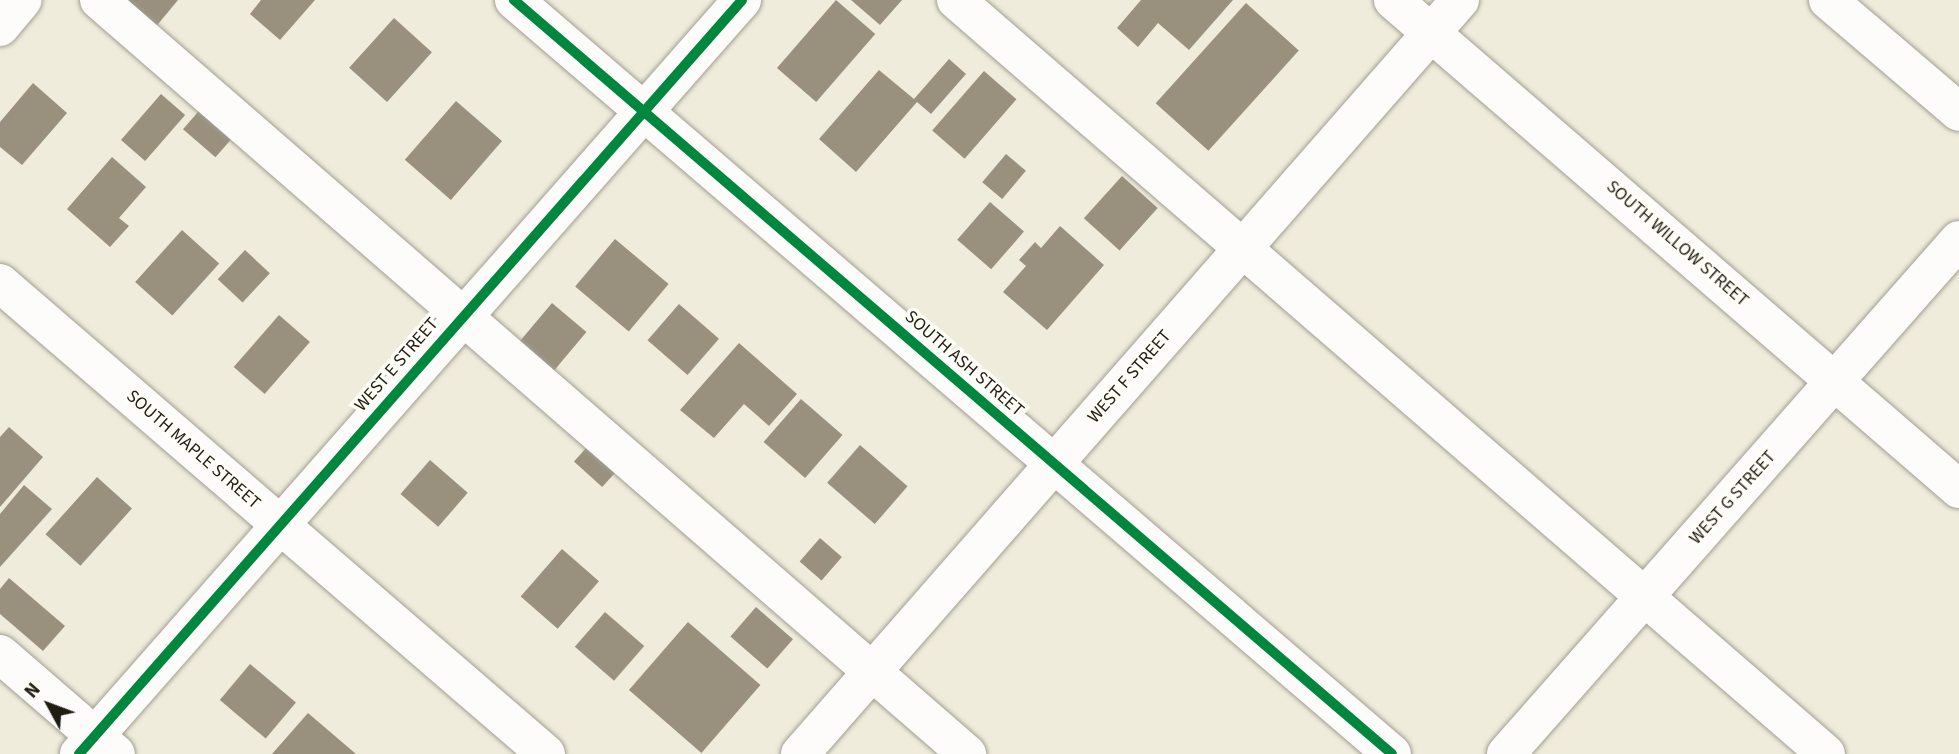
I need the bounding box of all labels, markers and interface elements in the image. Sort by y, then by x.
street label: SOUTH WILLOW STREET [1601,176,1753,312]
street label: SOUTH ASH STREET [900,306,1028,422]
street label: WEST E STREET [350,314,444,416]
street label: WEST F STREET [1084,326,1176,428]
street label: SOUTH MAPLE STREET [121,386,265,514]
street label: WEST G STREET [1685,447,1781,549]
north arrow [14,670,84,740]
text: N [18,677,47,705]

